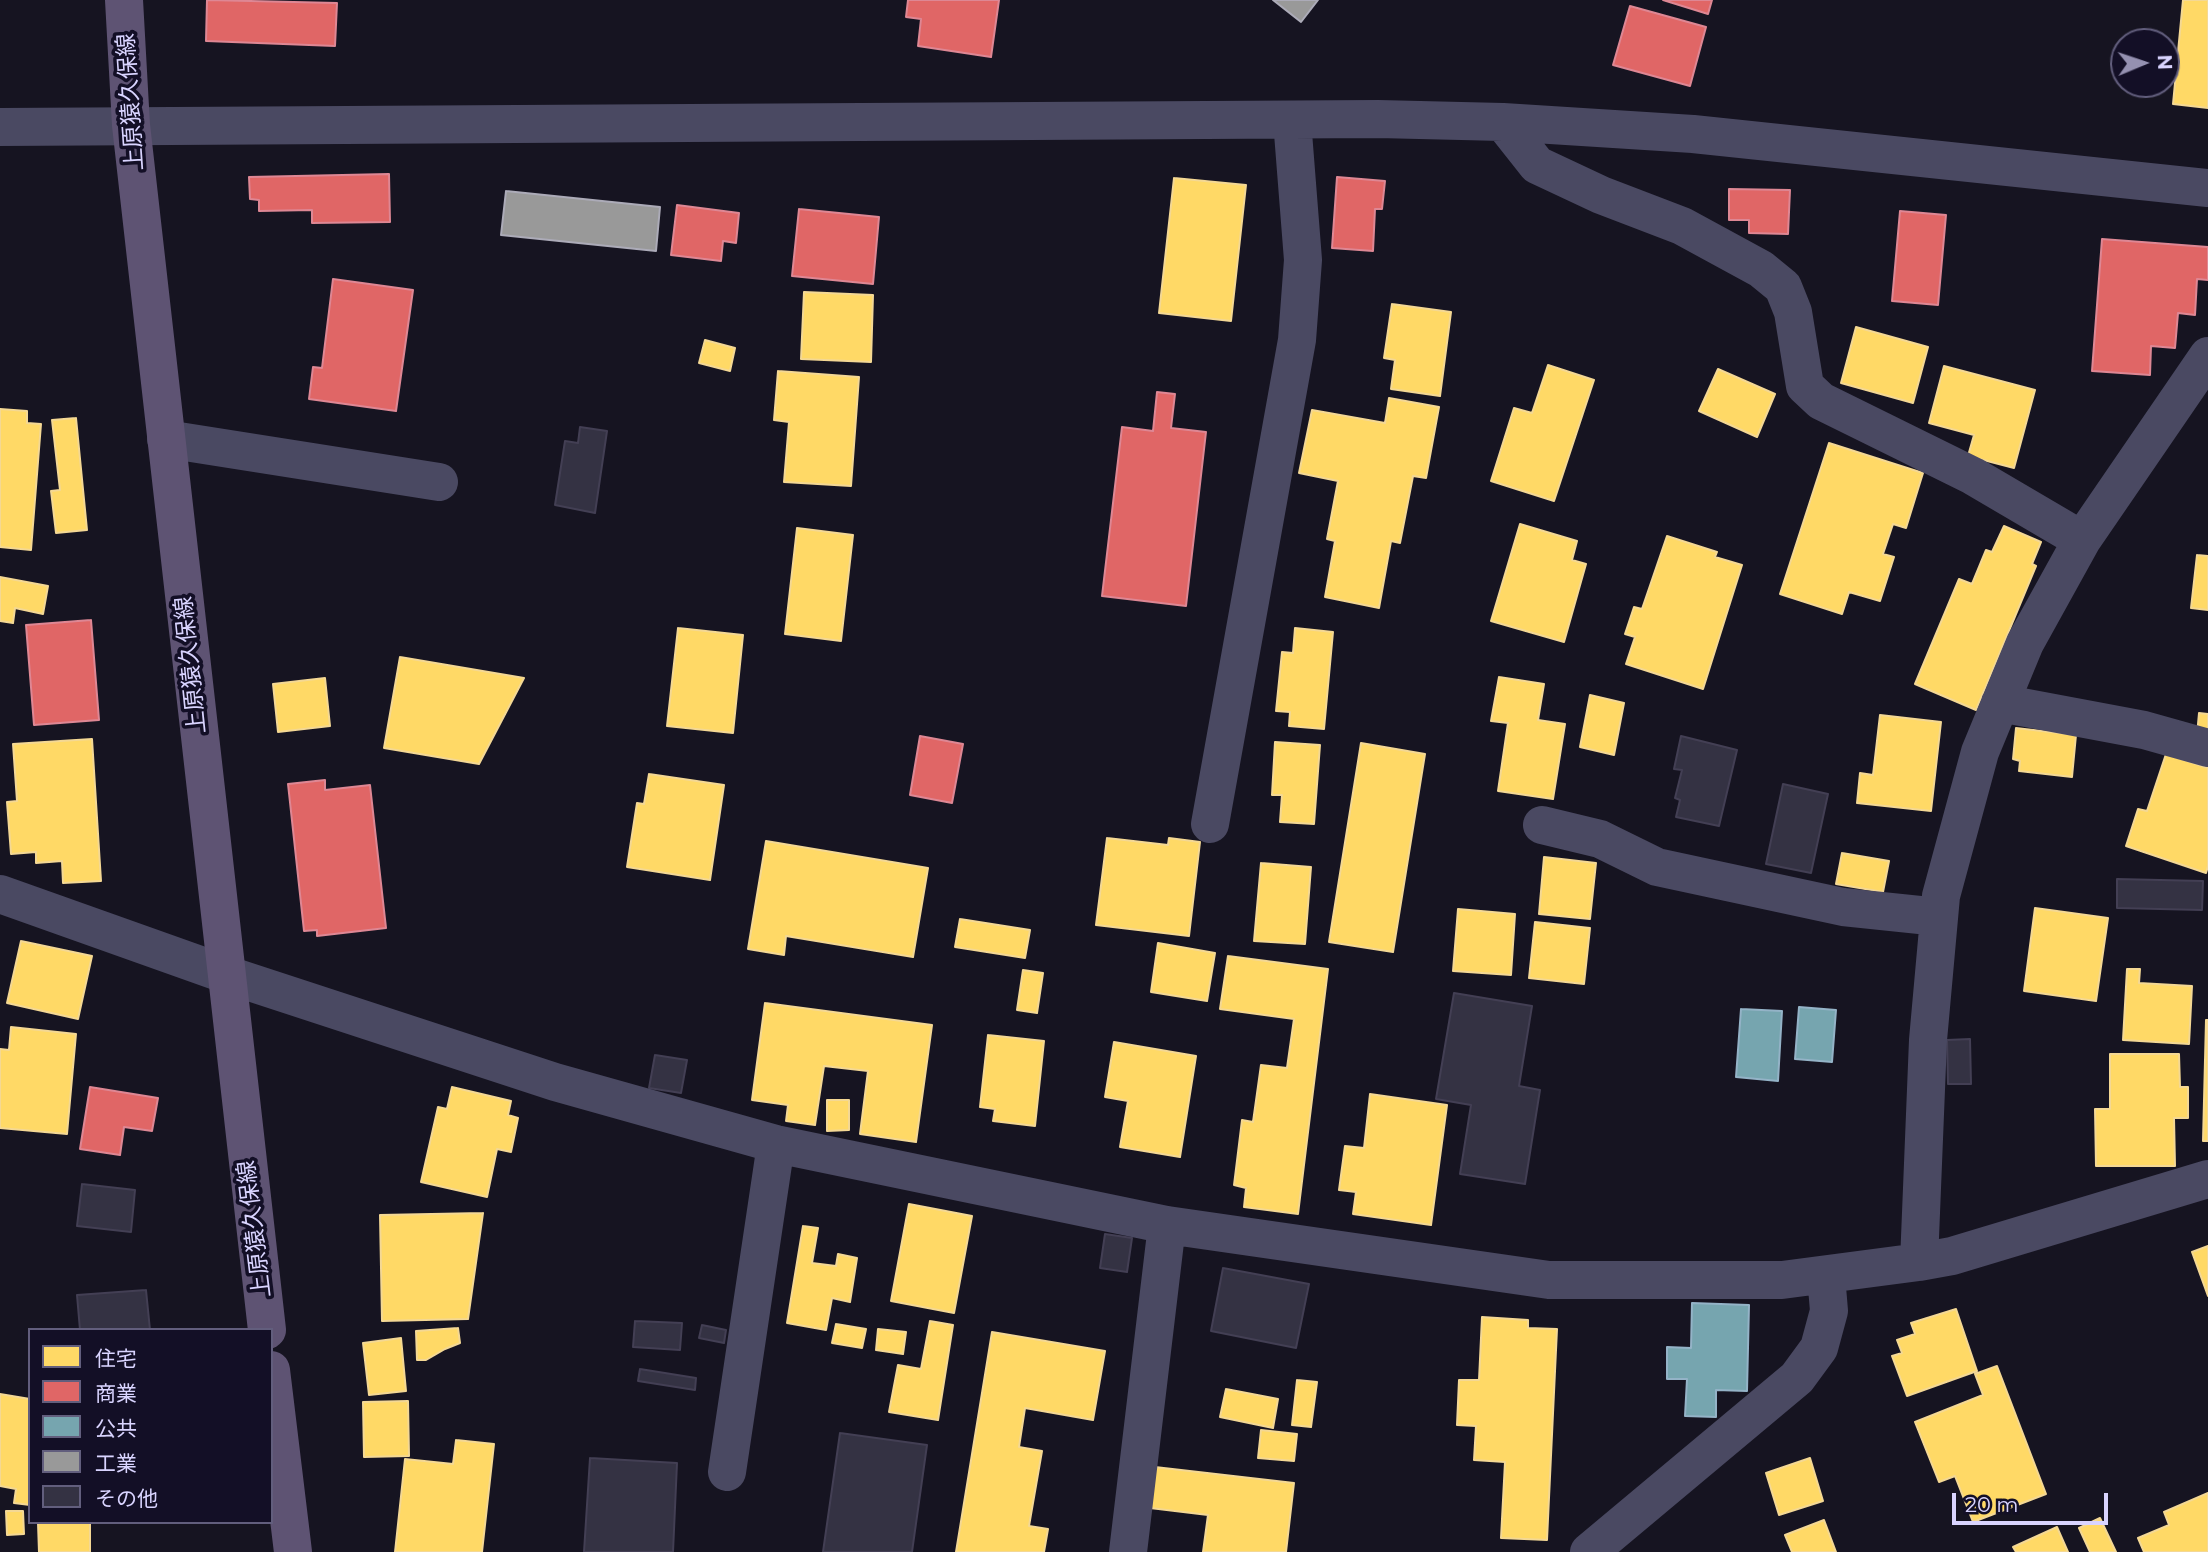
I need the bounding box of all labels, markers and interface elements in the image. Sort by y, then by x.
north arrow [2110,28,2180,98]
street label: 上原猿久保線 [112,32,150,172]
text: N [2153,54,2176,70]
street label: 上原猿久保線 [170,595,212,735]
street label: 上原猿久保線 [233,1159,277,1299]
legend [28,1328,273,1524]
text: 住宅 [95,1346,137,1371]
text: 商業 [95,1381,137,1406]
text: 公共 [95,1416,137,1441]
text: 工業 [95,1451,137,1476]
scale bar [1956,1478,2112,1522]
text: その他 [95,1486,158,1511]
text: 20 m [1965,1492,2019,1517]

